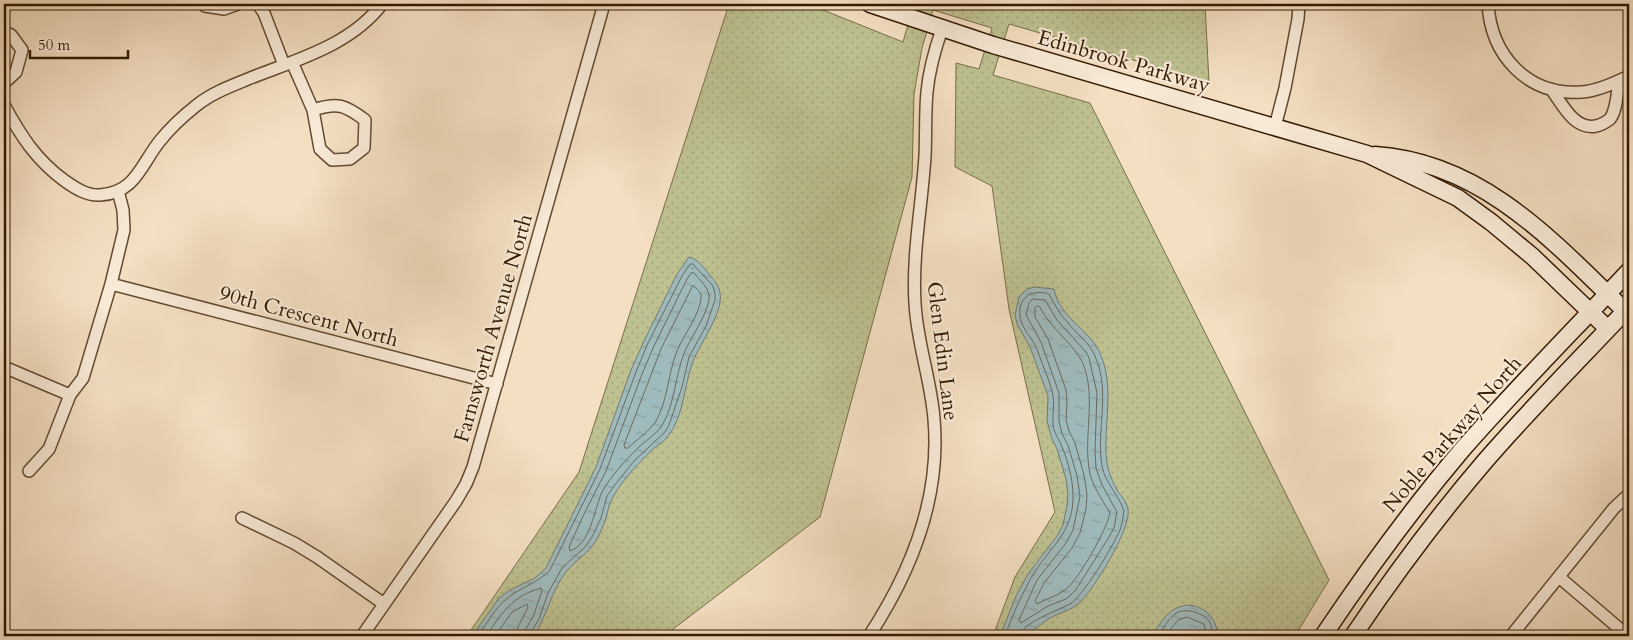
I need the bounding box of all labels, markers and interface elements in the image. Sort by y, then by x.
street label: Edinbrook Parkway [1034,23,1213,100]
scale bar [30,28,128,60]
text: 50 m [38,35,70,55]
street label: Farnsworth Avenue North [447,210,540,446]
street label: 90th Crescent North [216,279,402,354]
street label: Glen Edin Lane [920,280,965,422]
street label: Noble Parkway North [1376,349,1529,519]

